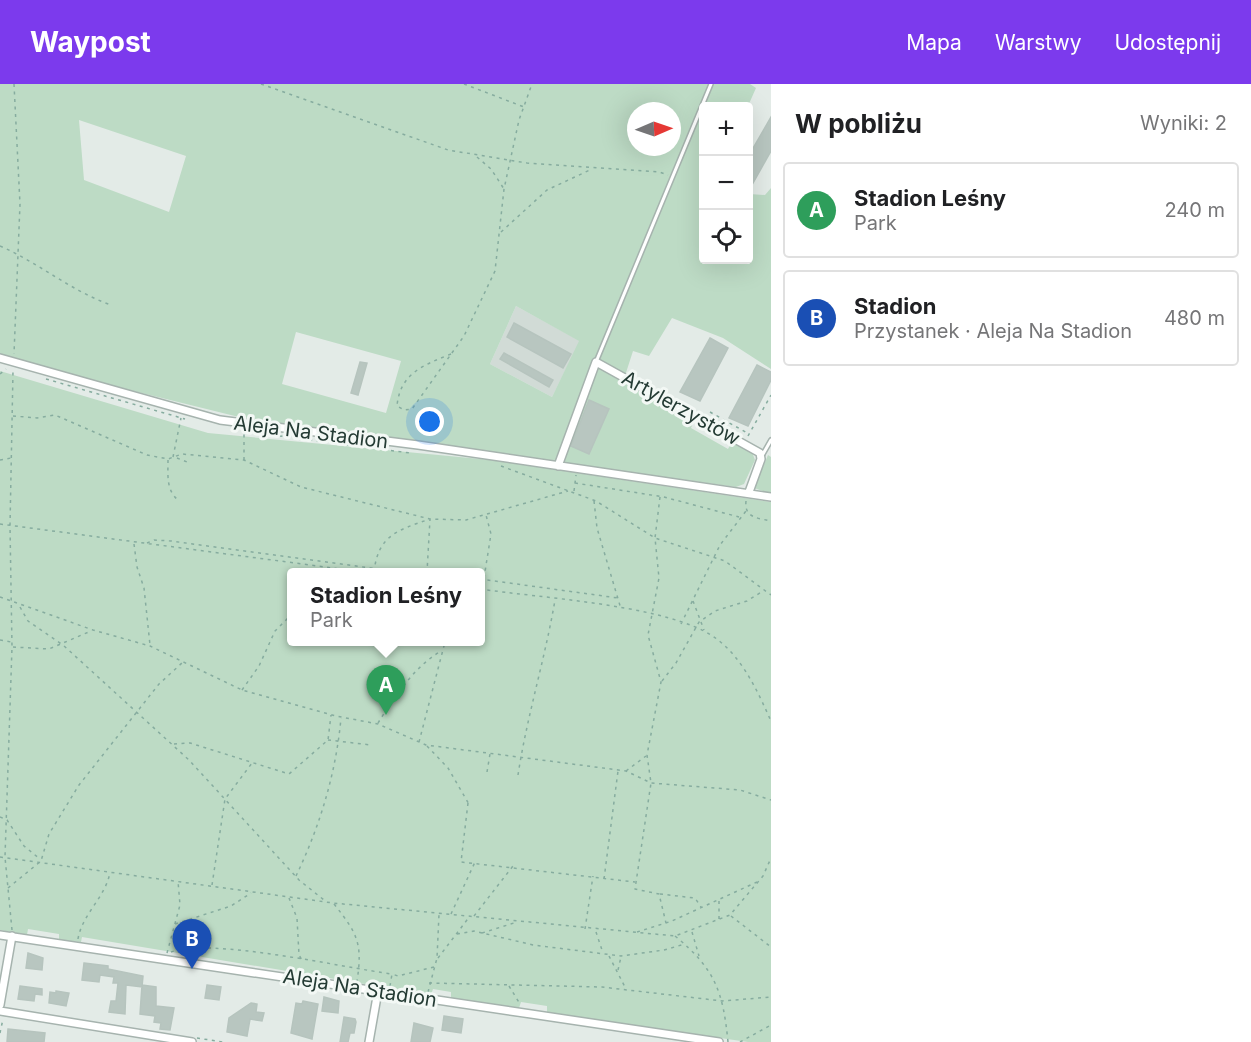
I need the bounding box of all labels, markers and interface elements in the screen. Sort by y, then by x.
text: Waypost [30,25,151,59]
text: Mapa [906,30,962,55]
text: Warstwy [995,30,1081,55]
text: Udostępnij [1114,30,1221,55]
north arrow [627,102,681,156]
map controls [699,102,753,264]
button: + [699,102,753,156]
text: W pobliżu [795,108,922,139]
text: Wyniki: 2 [1140,111,1227,135]
button: − [699,156,753,210]
text: Stadion Leśny [854,185,1006,211]
text: A [809,198,824,222]
text: 240 m [1164,198,1225,222]
button: locate [699,210,753,264]
text: Park [854,211,897,235]
text: Stadion [854,293,936,319]
text: B [810,306,823,330]
text: 480 m [1164,306,1225,330]
text: Przystanek · Aleja Na Stadion [854,319,1132,343]
street label: Artylerzystów [618,366,744,450]
your location [415,407,444,436]
street label: Aleja Na Stadion [232,411,390,453]
popup [287,568,485,646]
text: Stadion Leśny [310,582,462,608]
text: Park [310,608,353,632]
pin: A [366,666,406,715]
pin: B [172,920,212,969]
street label: Aleja Na Stadion [281,964,439,1012]

